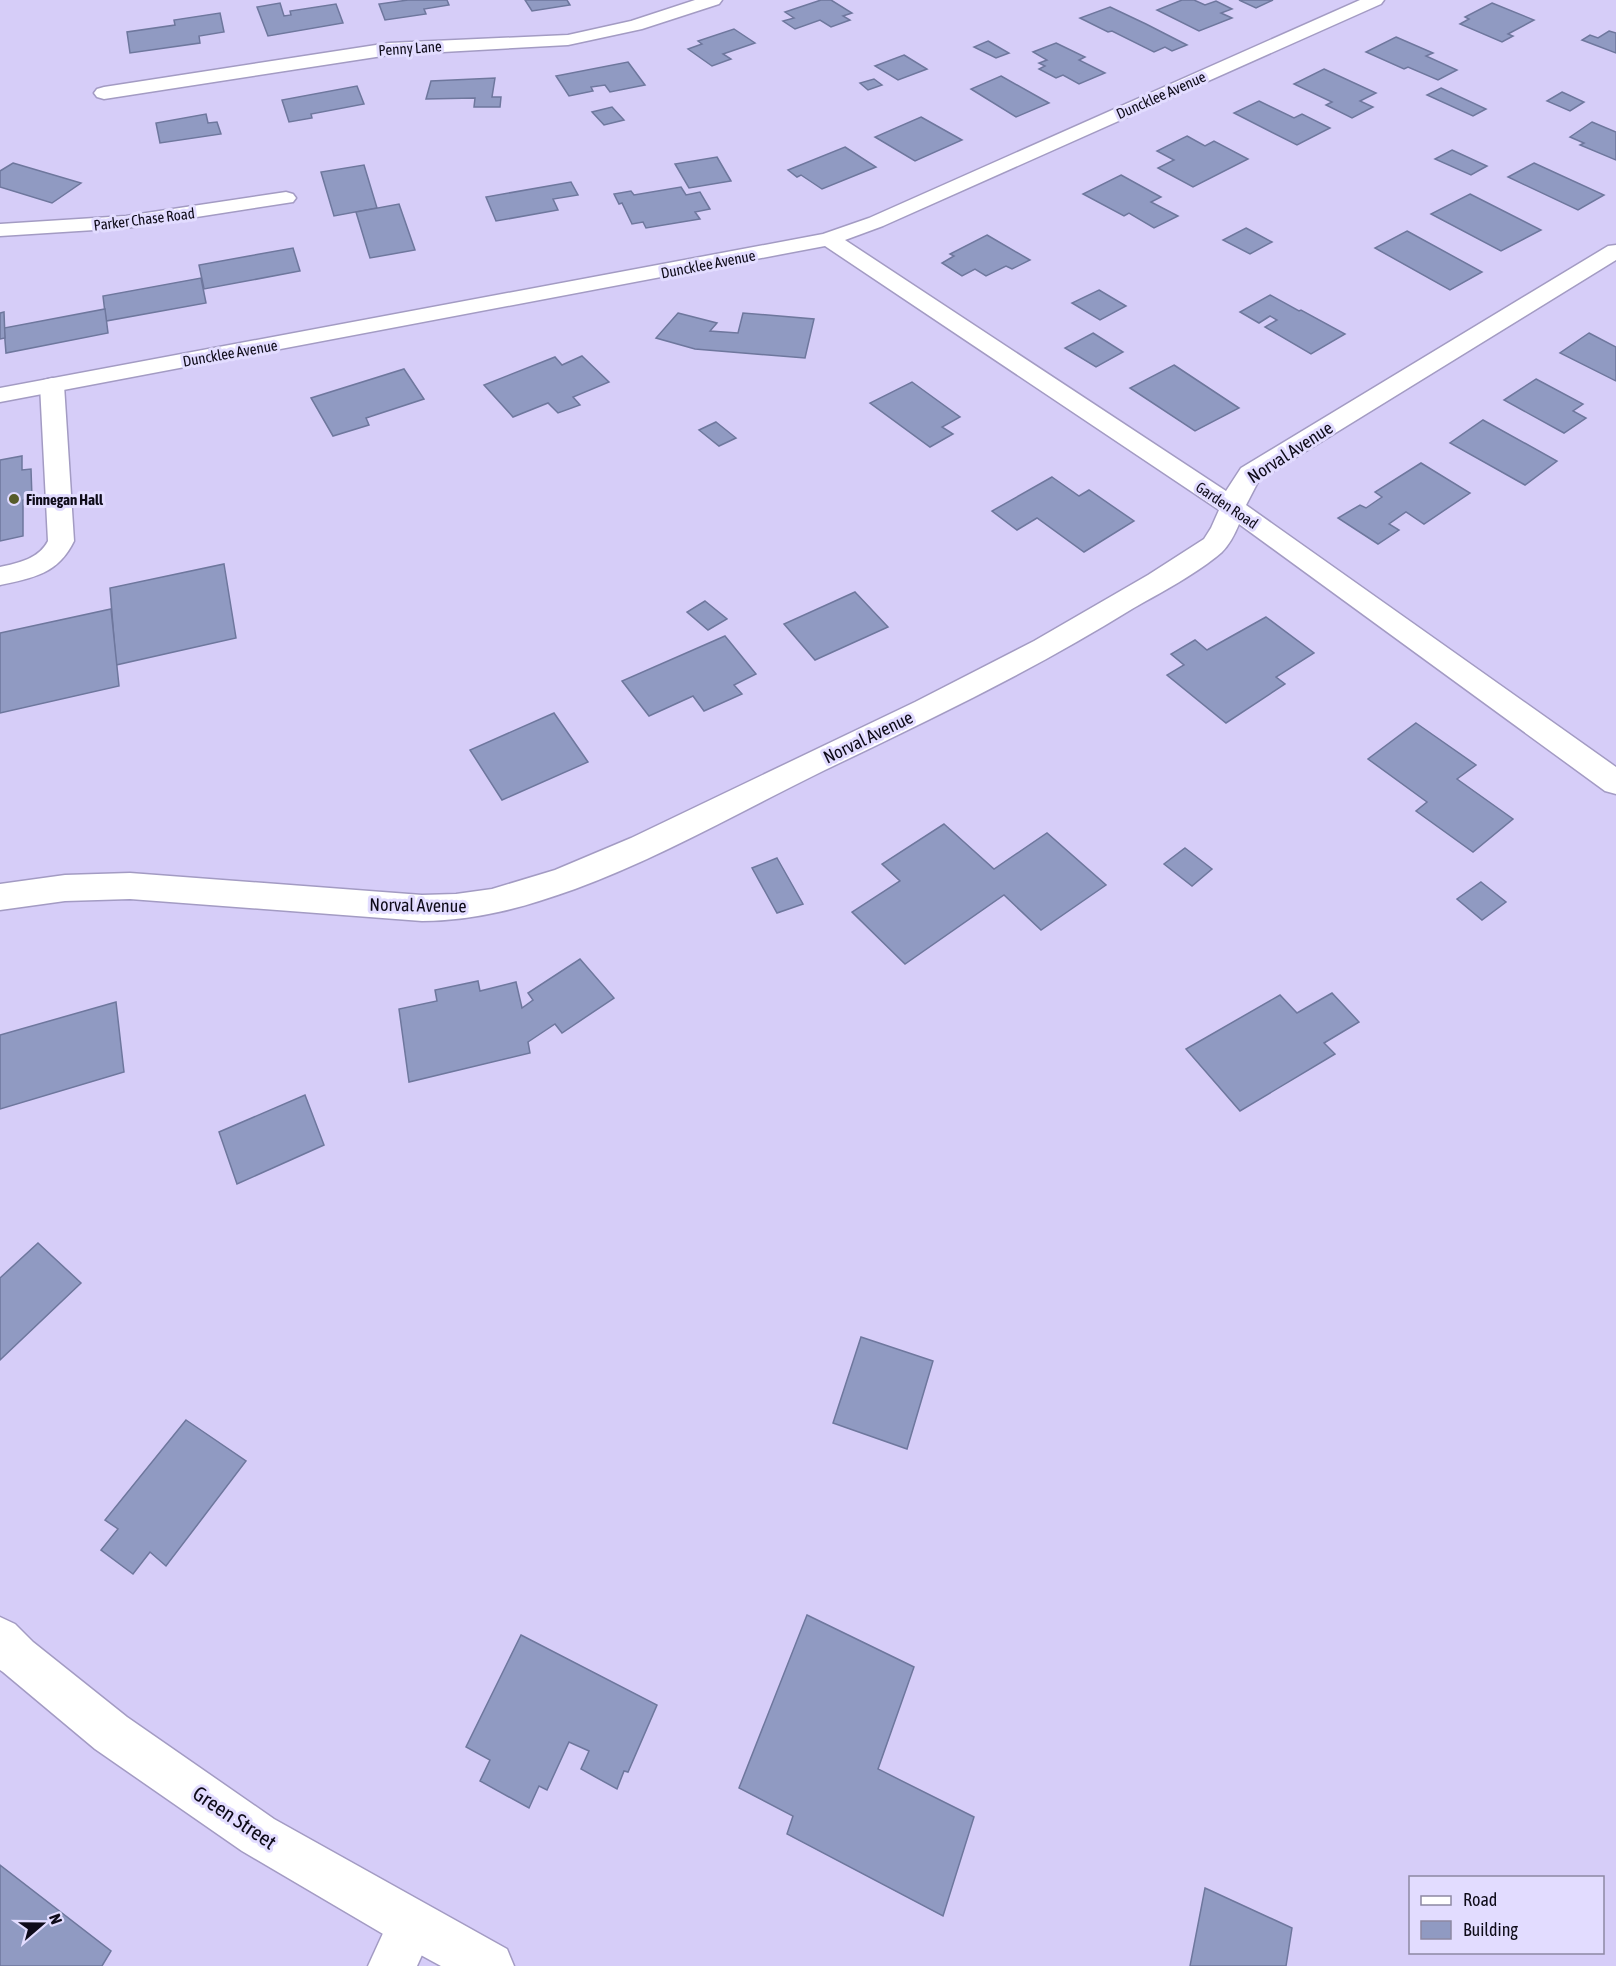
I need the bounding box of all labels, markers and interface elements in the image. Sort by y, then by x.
street label: Penny Lane [378,37,443,59]
street label: Duncklee Avenue [1114,68,1208,122]
street label: Parker Chase Road [92,204,196,234]
street label: Duncklee Avenue [659,246,757,282]
street label: Duncklee Avenue [181,336,279,370]
street label: Norval Avenue [1244,417,1336,487]
street label: Garden Road [1193,478,1261,532]
place label: Finnegan Hall [26,491,104,508]
marker: Finnegan Hall [7,492,21,506]
street label: Norval Avenue [820,706,916,768]
street label: Norval Avenue [369,894,467,916]
street label: Green Street [189,1780,281,1854]
legend [1409,1876,1604,1954]
text: Road [1463,1889,1497,1910]
north arrow [12,1894,72,1954]
text: N [46,1911,66,1926]
text: Building [1463,1919,1518,1940]

